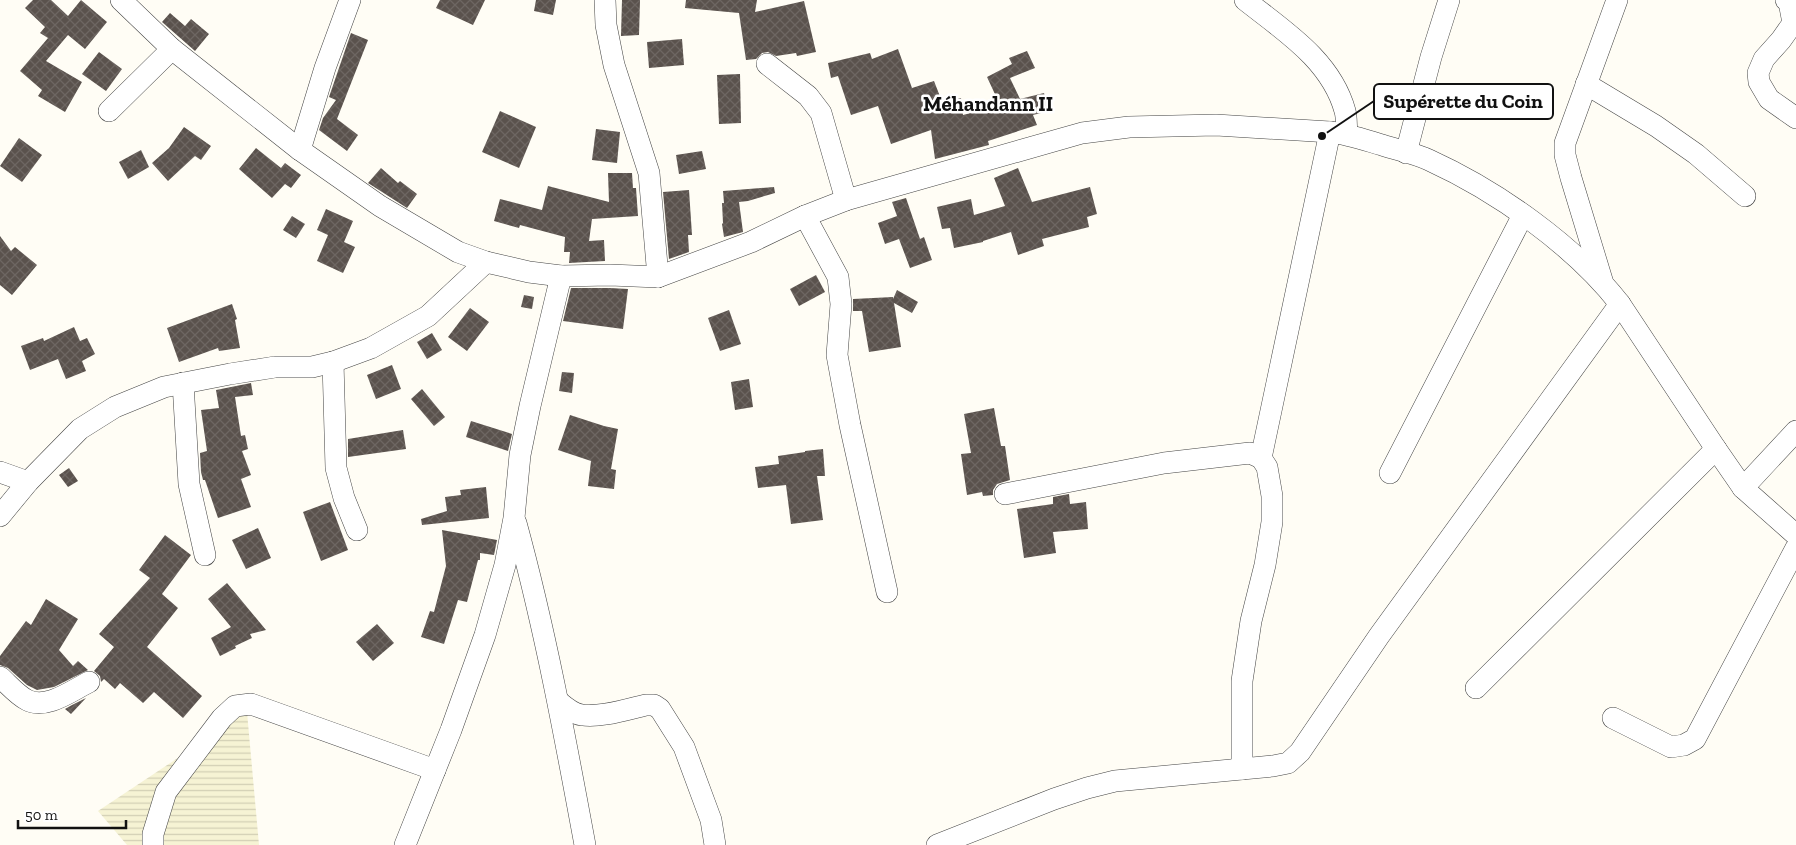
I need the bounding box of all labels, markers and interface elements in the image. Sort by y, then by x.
callout: Supérette du Coin [1374,84,1553,119]
text: Supérette du Coin [1383,89,1543,113]
district label: Méhandann II [923,91,1053,116]
scale bar [18,798,125,830]
text: 50 m [25,806,58,824]

